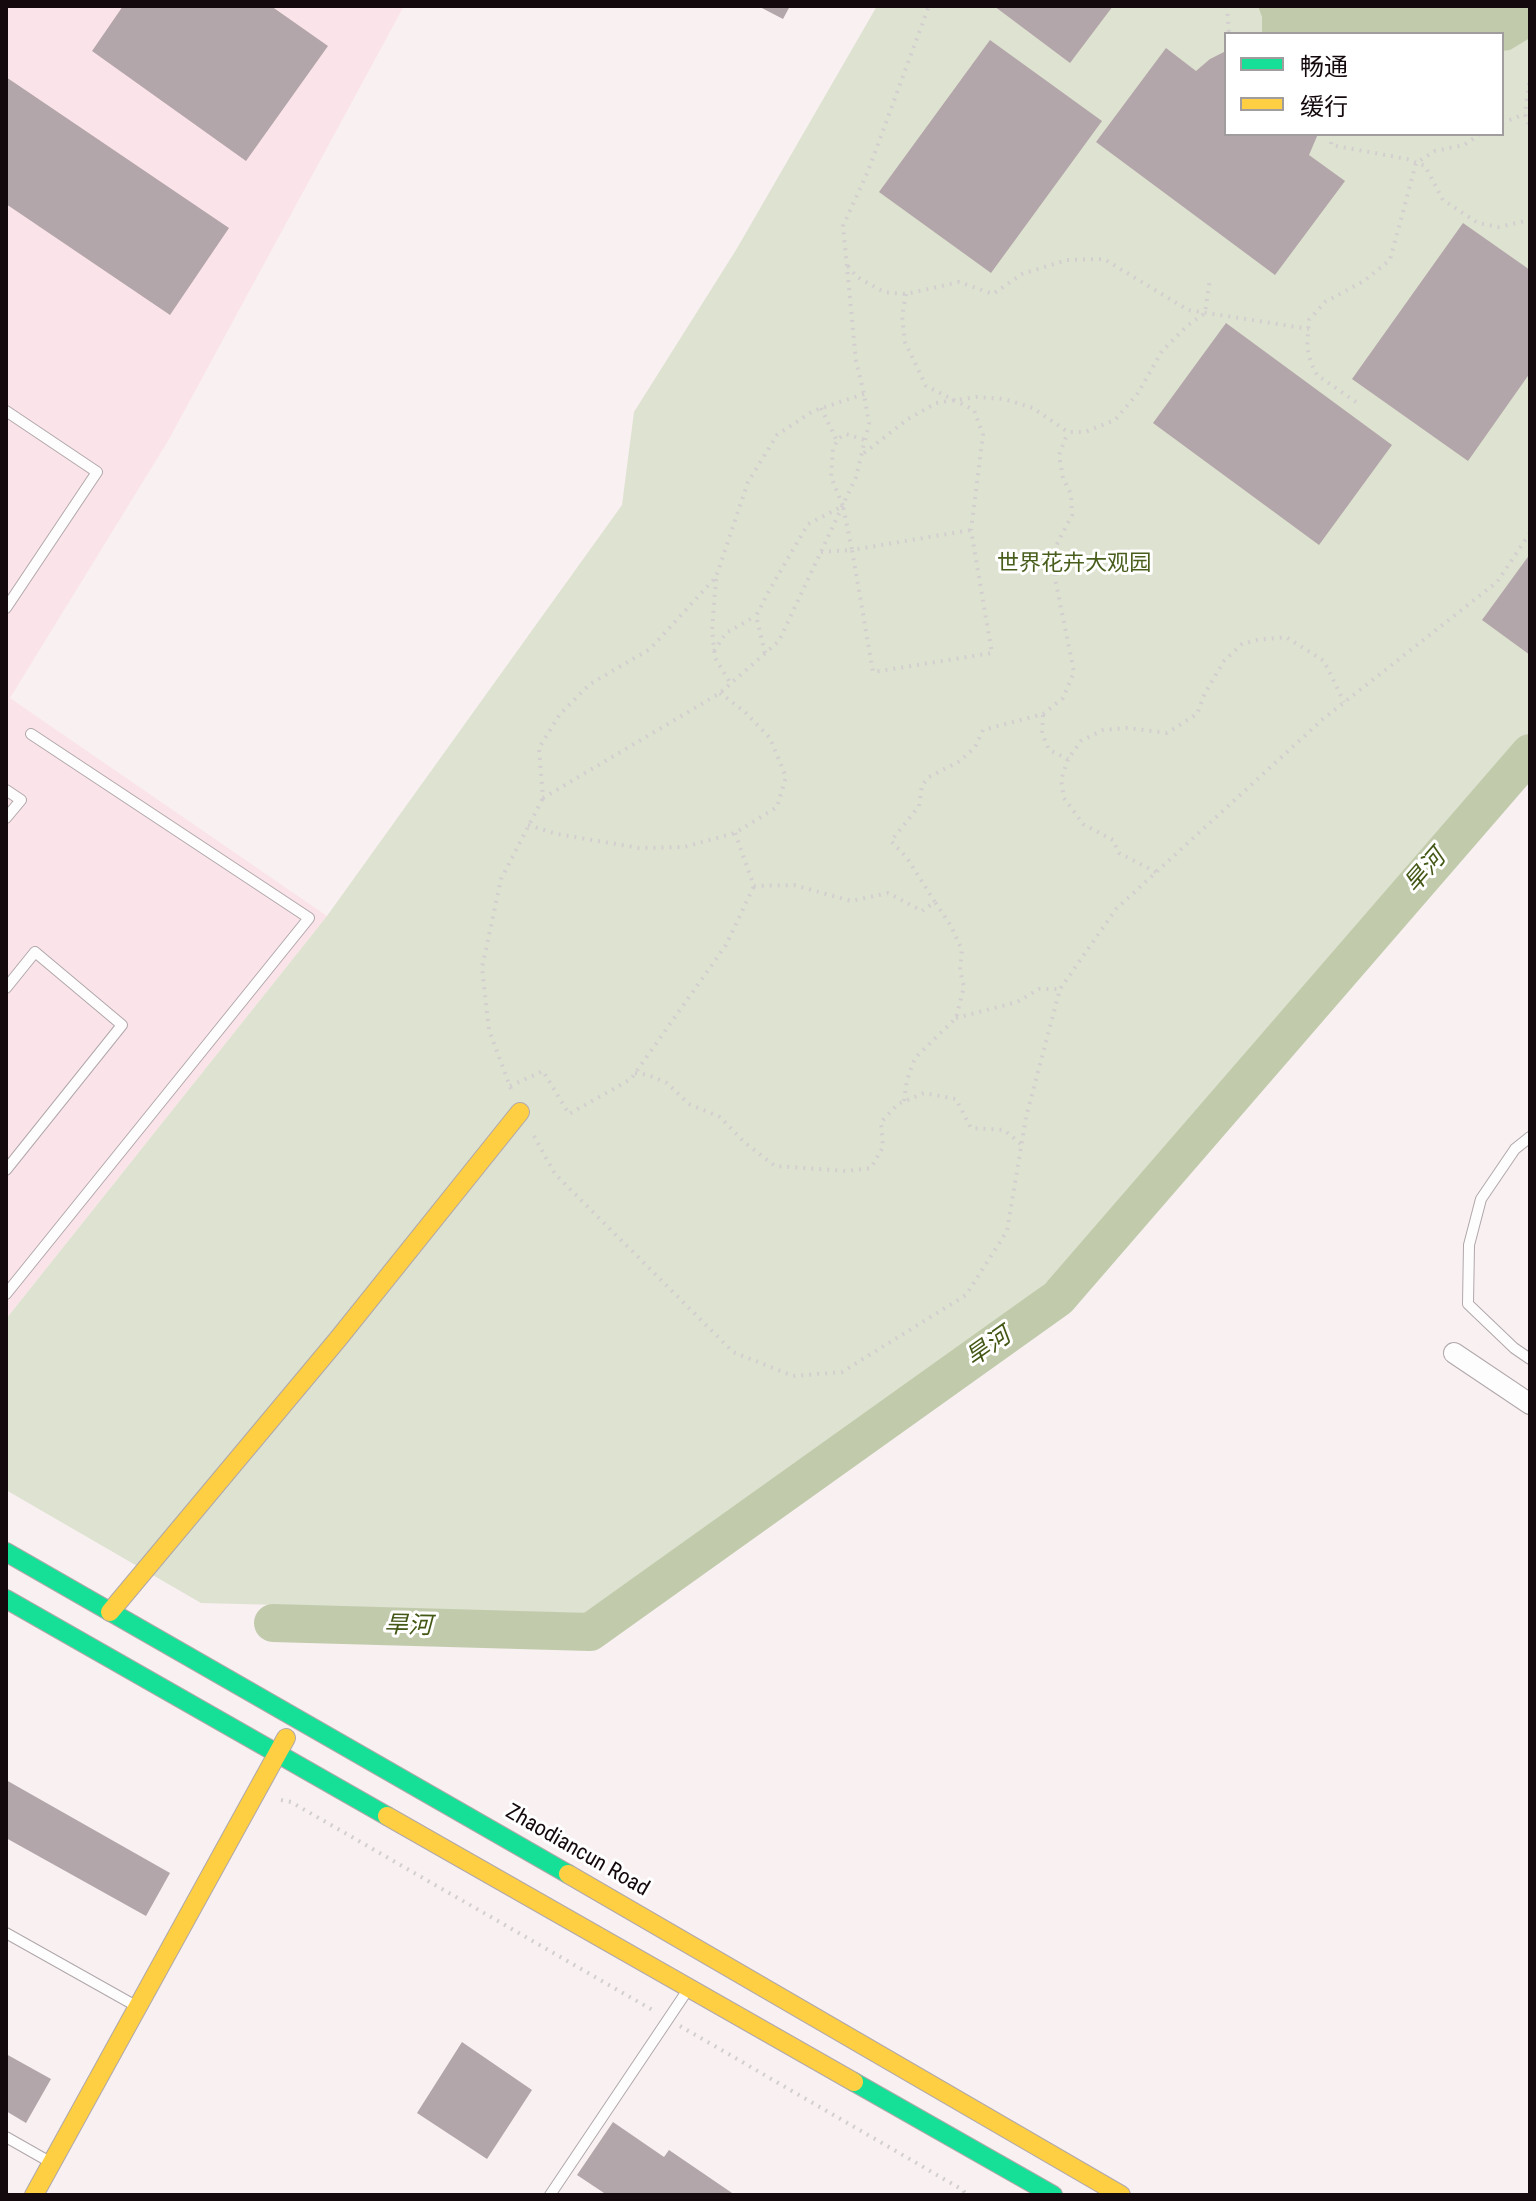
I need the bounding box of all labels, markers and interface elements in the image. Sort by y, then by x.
legend [1224,32,1504,136]
text: 畅通 [1300,53,1348,81]
text: 缓行 [1300,93,1348,121]
park label: 世界花卉大观园 [997,551,1151,577]
water label: 旱河 [1399,844,1453,900]
water label: 旱河 [961,1322,1017,1374]
water label: 旱河 [384,1612,432,1642]
street label: Zhaodiancun Road [500,1799,654,1903]

